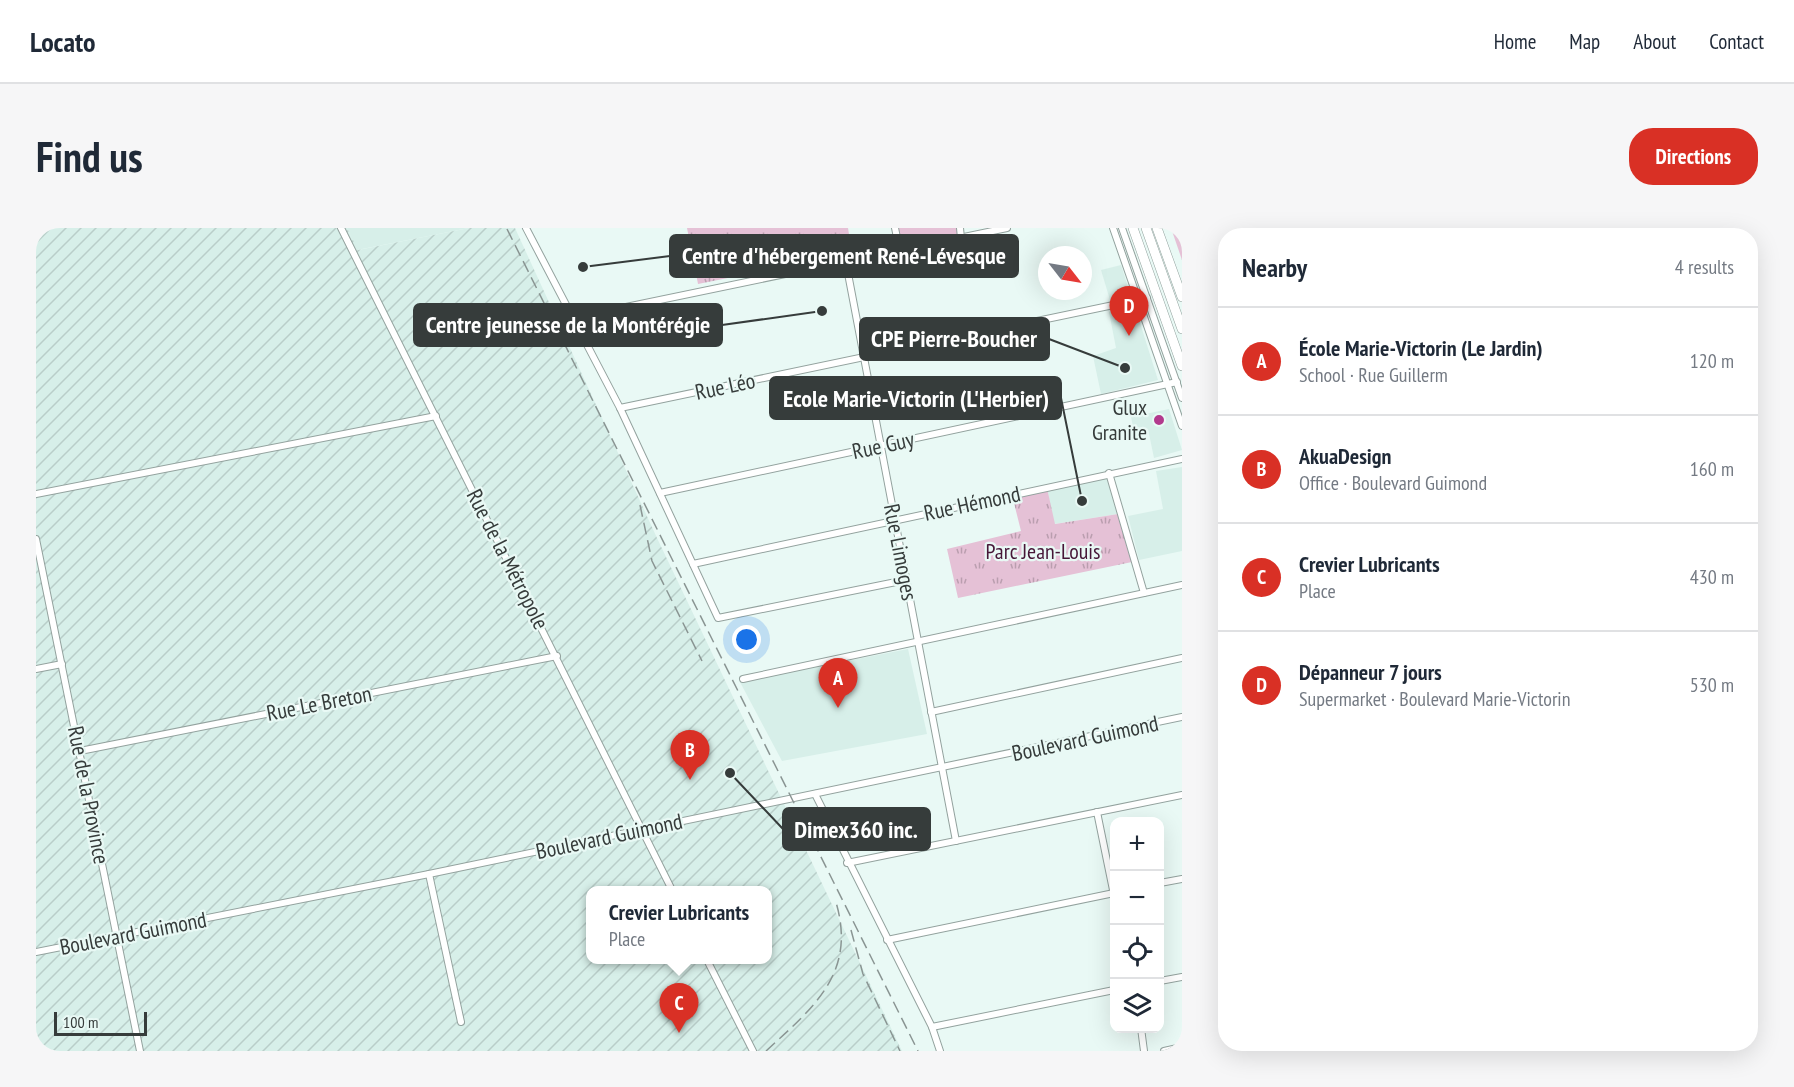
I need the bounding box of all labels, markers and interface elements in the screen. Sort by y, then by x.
text: Locato [30,23,96,60]
text: Home [1494,28,1536,55]
text: Map [1569,28,1600,55]
text: About [1633,28,1676,55]
text: Contact [1709,28,1764,55]
button: Directions [1629,128,1758,185]
text: Find us [36,129,143,184]
callout: Centre d'hébergement René-Lévesque [670,235,1018,277]
text: Centre d'hébergement René-Lévesque [682,240,1006,271]
north arrow [1038,246,1092,300]
text: Nearby [1242,251,1307,284]
text: 4 results [1675,254,1734,280]
pin: D [1110,286,1148,336]
callout: Centre jeunesse de la Montérégie [414,304,722,346]
text: Centre jeunesse de la Montérégie [426,309,710,340]
callout: CPE Pierre-Boucher [860,318,1049,360]
text: CPE Pierre-Boucher [871,323,1038,354]
text: École Marie-Victorin (Le Jardin) [1299,334,1543,362]
text: A [1256,348,1267,374]
text: 120 m [1690,348,1734,374]
text: School · Rue Guillerm [1299,362,1448,388]
street label: Rue Léo [693,366,757,406]
callout: Ecole Marie-Victorin (L'Herbier) [770,377,1061,419]
text: Ecole Marie-Victorin (L'Herbier) [783,383,1049,414]
place label: Glux Granite [1092,393,1147,446]
marker: Glux Granite [1152,413,1166,427]
street label: Rue Guy [850,425,917,465]
text: AkuaDesign [1299,442,1391,470]
text: B [1257,456,1266,482]
text: 160 m [1690,456,1734,482]
text: Office · Boulevard Guimond [1299,470,1487,496]
street label: Rue Hémond [921,479,1023,527]
street label: Rue de la Métropole [461,484,555,634]
street label: Rue Limoges [878,501,924,603]
park label: Parc Jean-Louis [986,537,1100,565]
text: Crevier Lubricants [1299,550,1440,578]
text: C [1257,564,1266,590]
text: 430 m [1690,564,1734,590]
text: Place [1299,578,1336,604]
your location [732,625,761,654]
pin: A [818,658,858,708]
text: Dépanneur 7 jours [1299,658,1442,686]
text: D [1256,672,1267,698]
text: 530 m [1690,672,1734,698]
street label: Rue Le Breton [264,679,374,727]
text: Supermarket · Boulevard Marie-Victorin [1299,686,1570,712]
street label: Boulevard Guimond [1009,709,1161,767]
street label: Rue de la Province [62,724,116,866]
pin: B [670,730,710,780]
street label: Boulevard Guimond [533,807,685,865]
callout: Dimex360 inc. [783,808,930,850]
text: Dimex360 inc. [794,814,918,845]
map controls [1110,817,1164,1033]
button: + [1110,817,1164,871]
button: − [1110,871,1164,925]
popup [586,886,772,964]
text: Crevier Lubricants [609,898,749,926]
street label: Boulevard Guimond [57,905,209,961]
button: locate [1110,925,1164,979]
text: Place [609,926,645,952]
button: layers [1110,979,1164,1033]
pin: C [660,984,698,1033]
scale bar [54,1009,147,1036]
text: 100 m [63,1012,98,1032]

